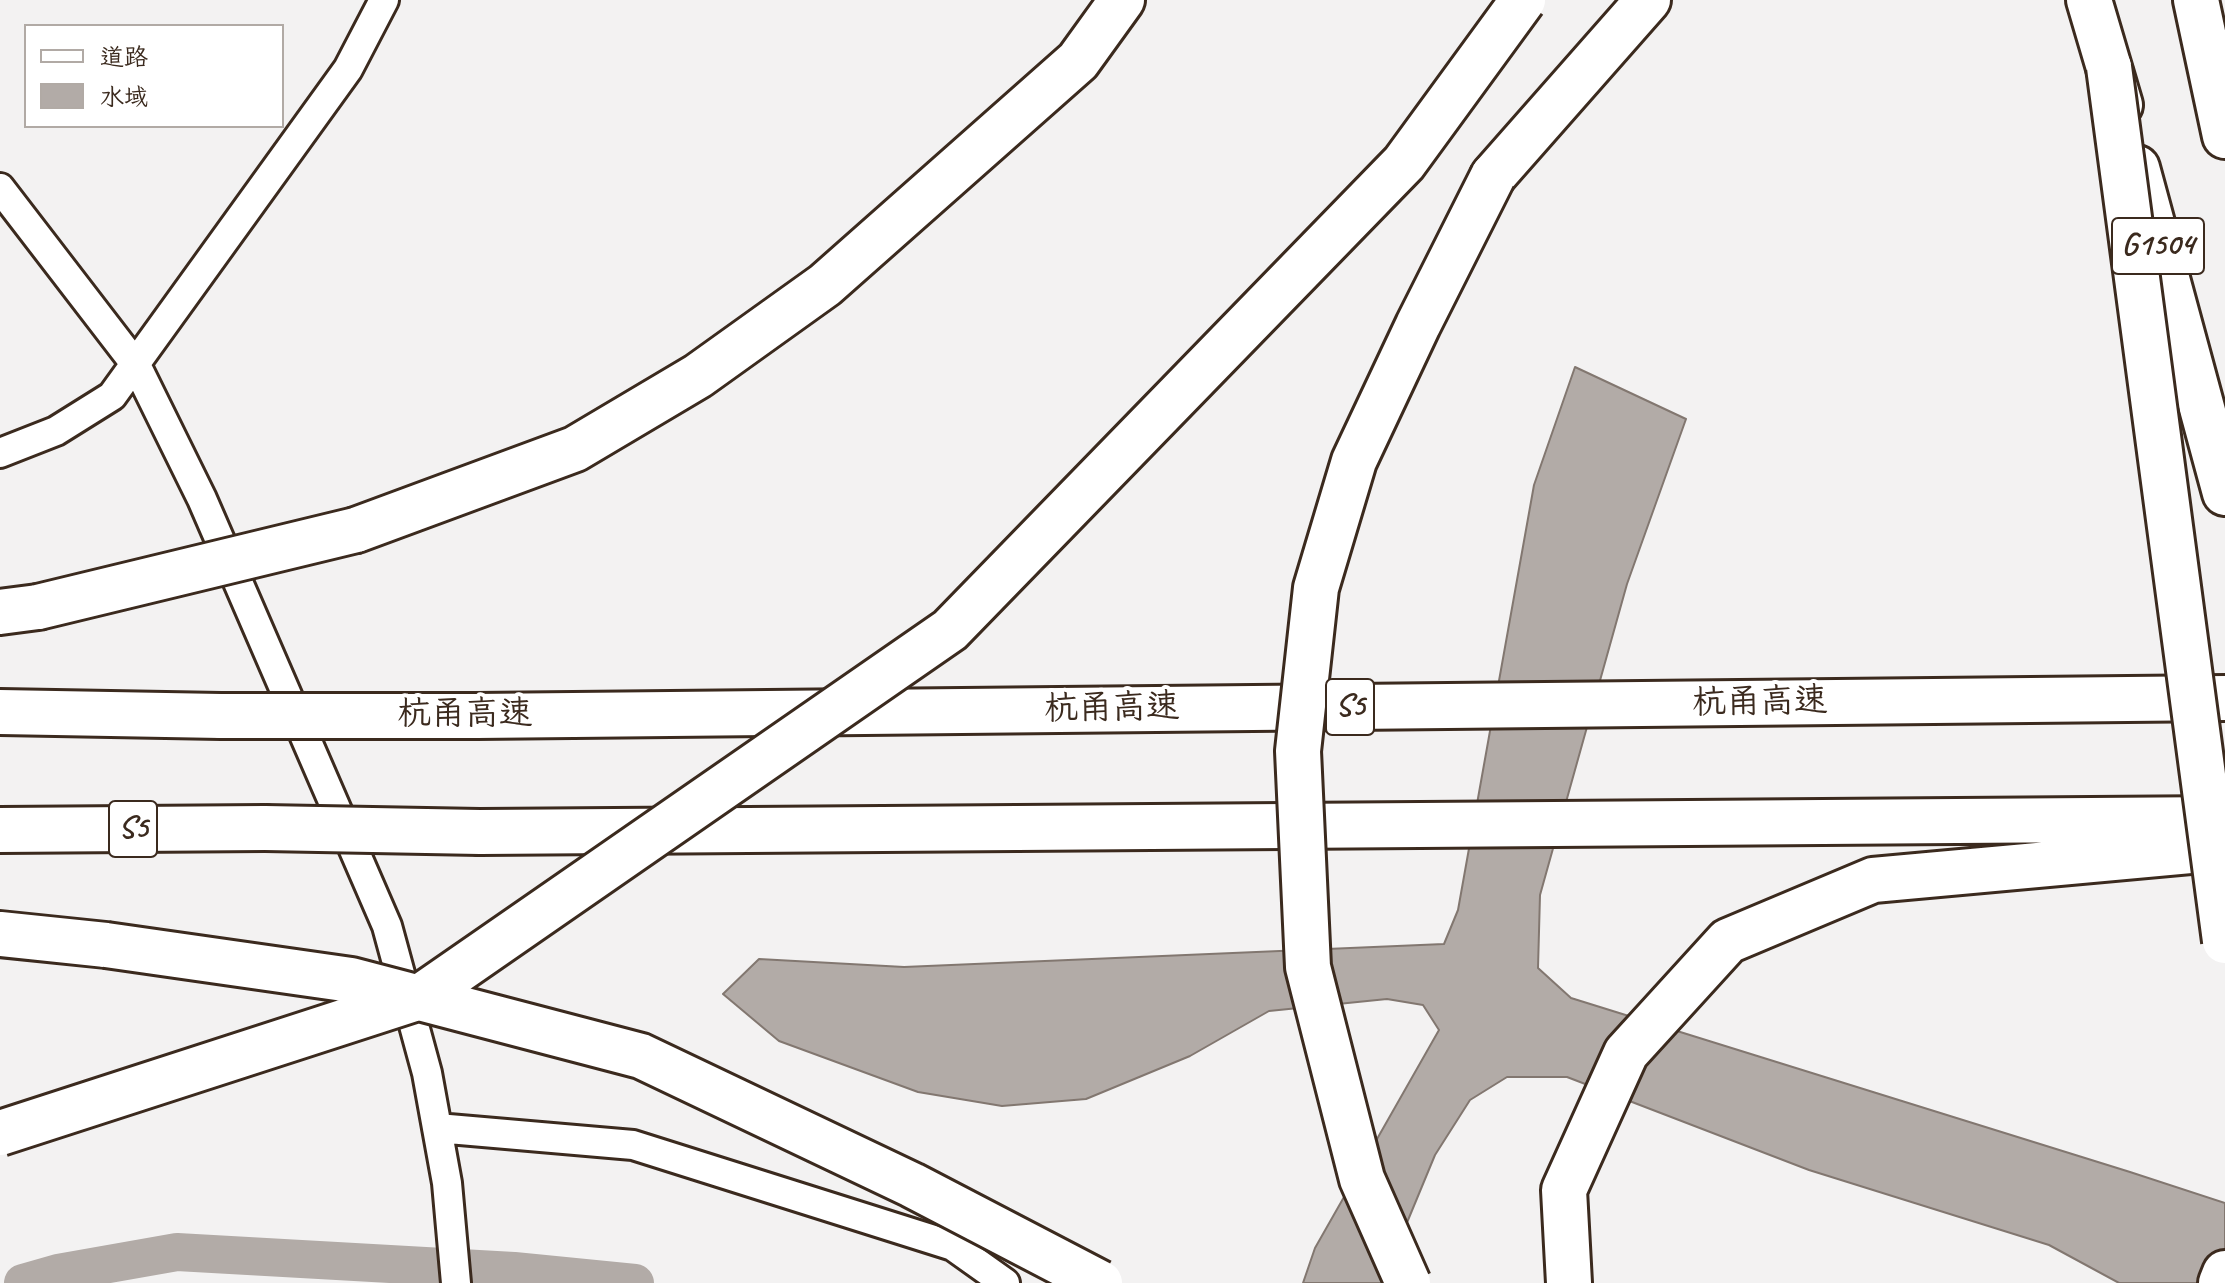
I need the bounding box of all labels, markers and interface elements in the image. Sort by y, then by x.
legend [24,24,284,128]
text: 道路 [100,42,148,72]
text: 水域 [100,82,148,112]
road number: G1504 [2112,218,2204,274]
road number: S5 [1326,679,1374,735]
street label: 杭甬高速 [1692,681,1828,725]
street label: 杭甬高速 [1044,687,1180,731]
street label: 杭甬高速 [397,695,533,735]
road number: S5 [109,801,157,857]

